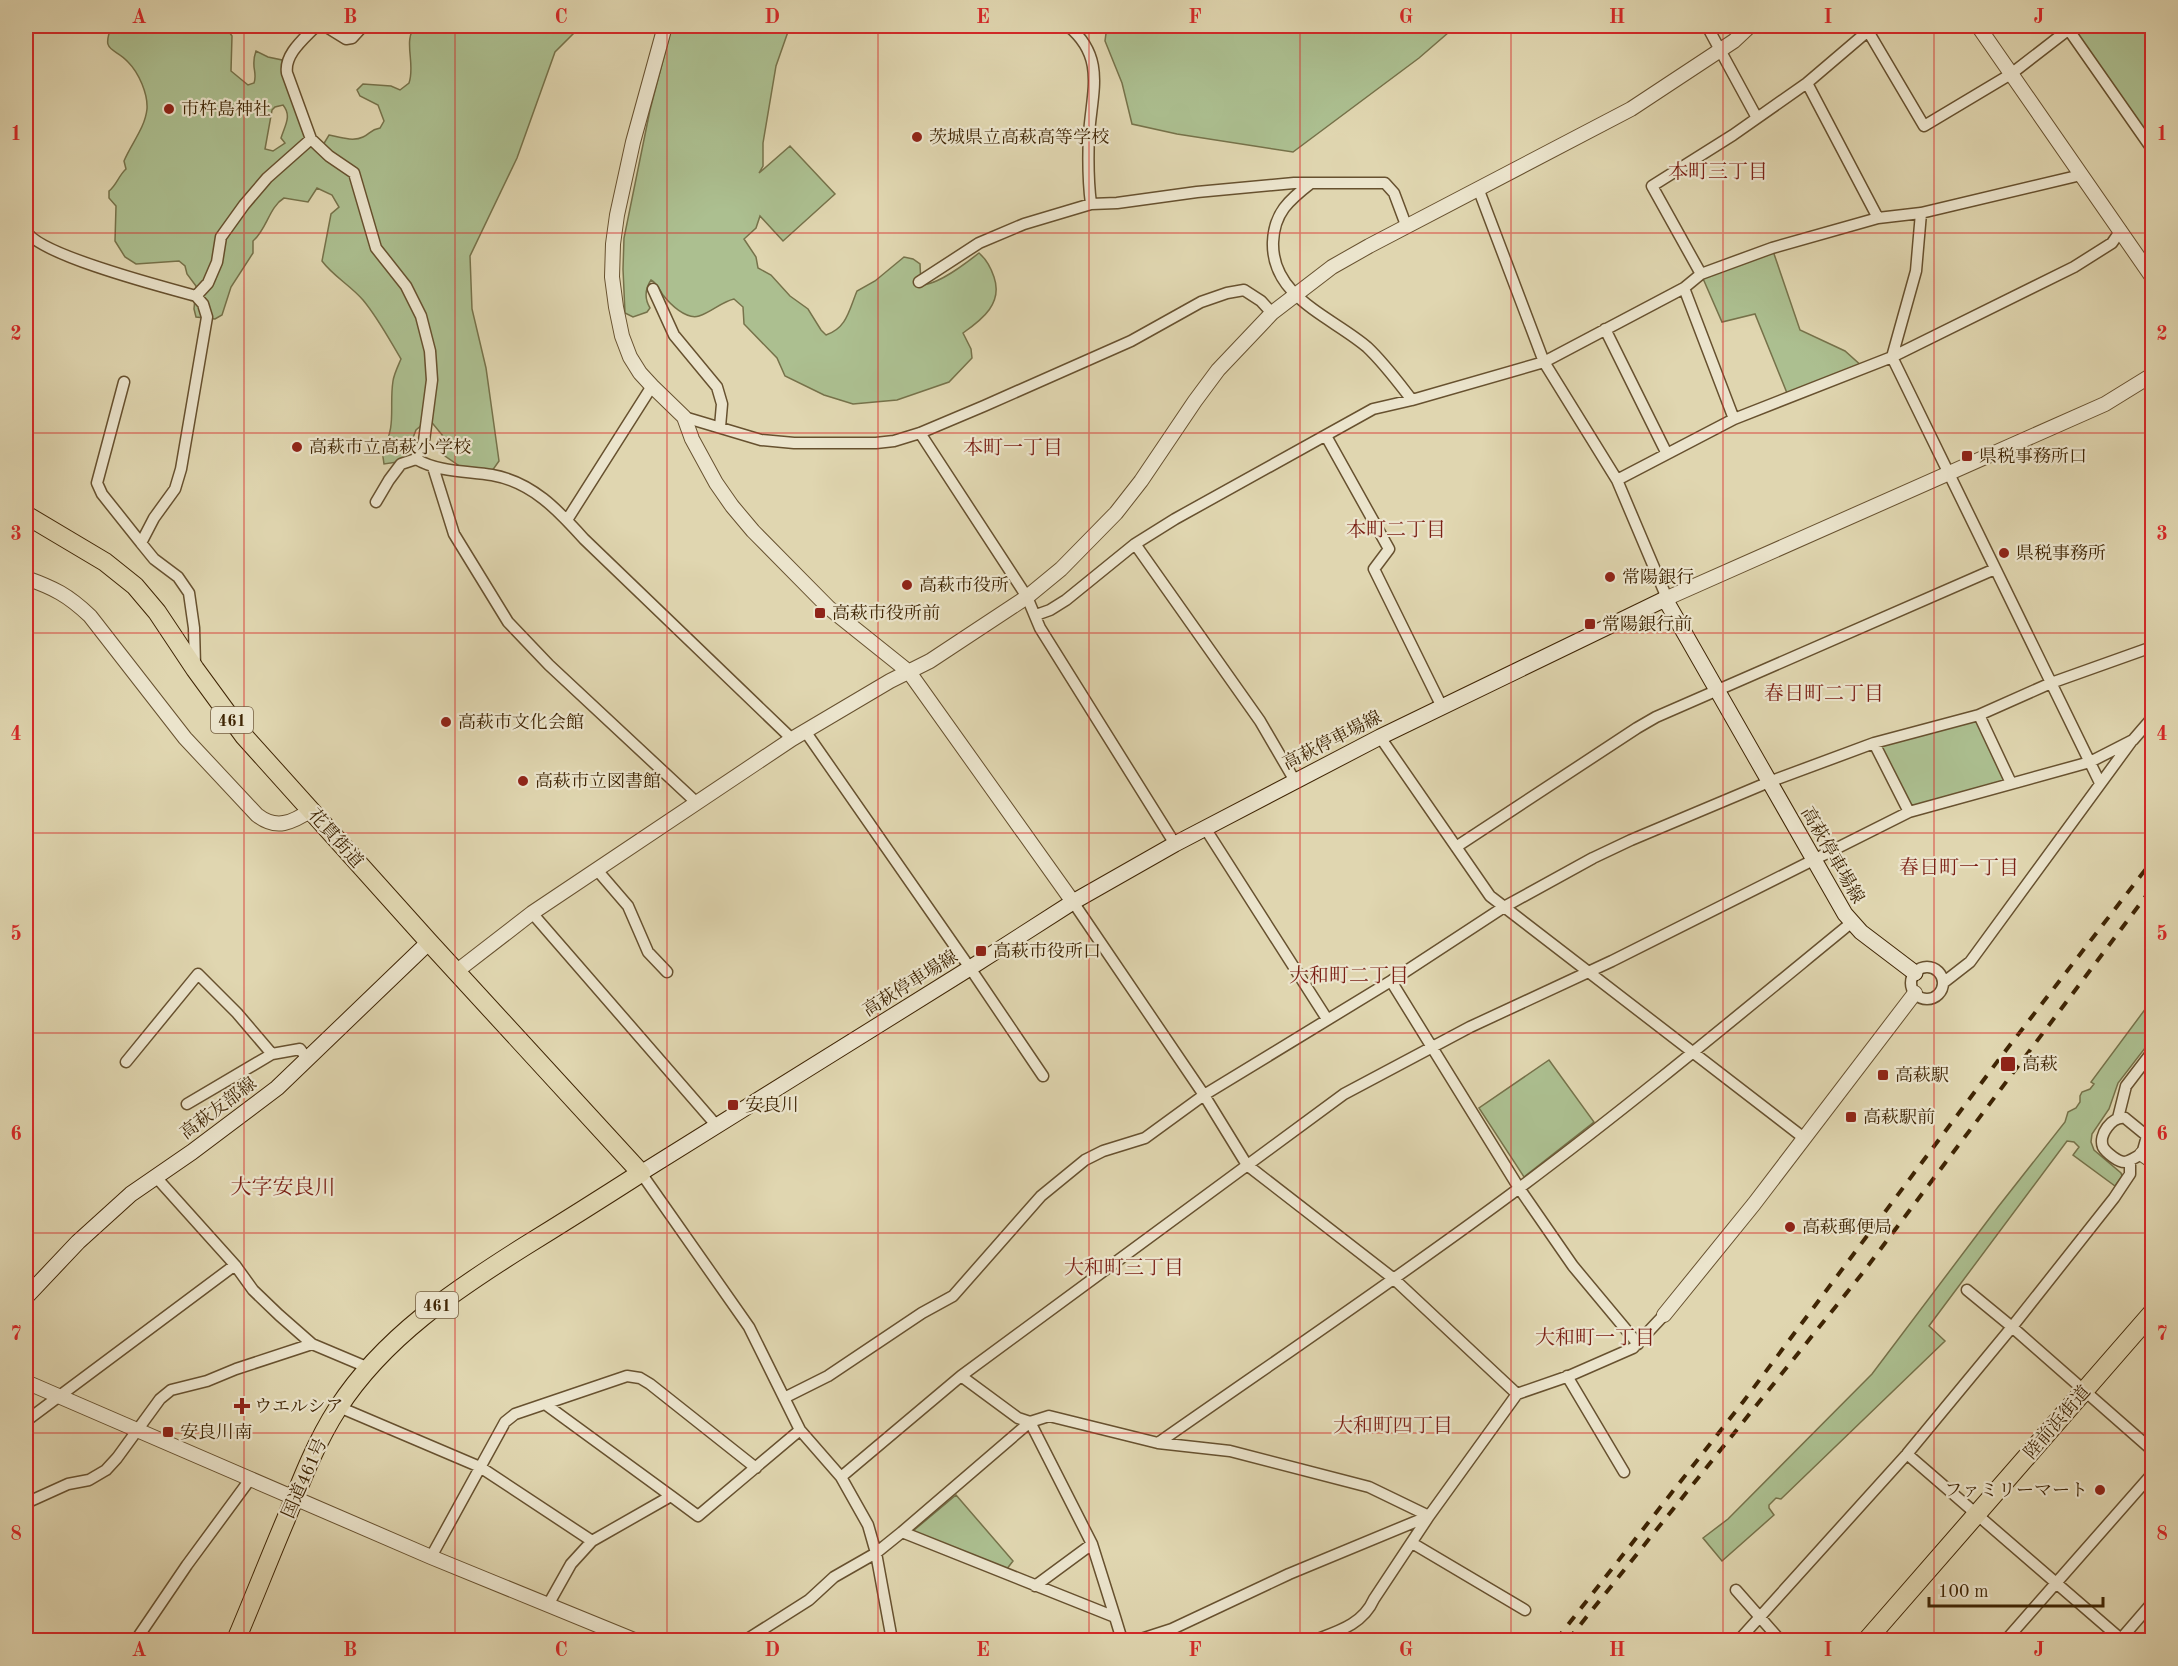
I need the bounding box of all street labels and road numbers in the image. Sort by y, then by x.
road number: 461 [211,707,253,733]
street label: 高萩停車場線 [1279,707,1385,773]
street label: 高萩停車場線 [1797,803,1869,907]
street label: 花貫街道 [304,805,368,871]
street label: 高萩停車場線 [859,946,961,1020]
street label: 高萩友部線 [176,1073,260,1143]
road number: 461 [416,1292,458,1318]
street label: 陸前浜街道 [2020,1381,2094,1463]
street label: 国道461号 [278,1435,330,1521]

